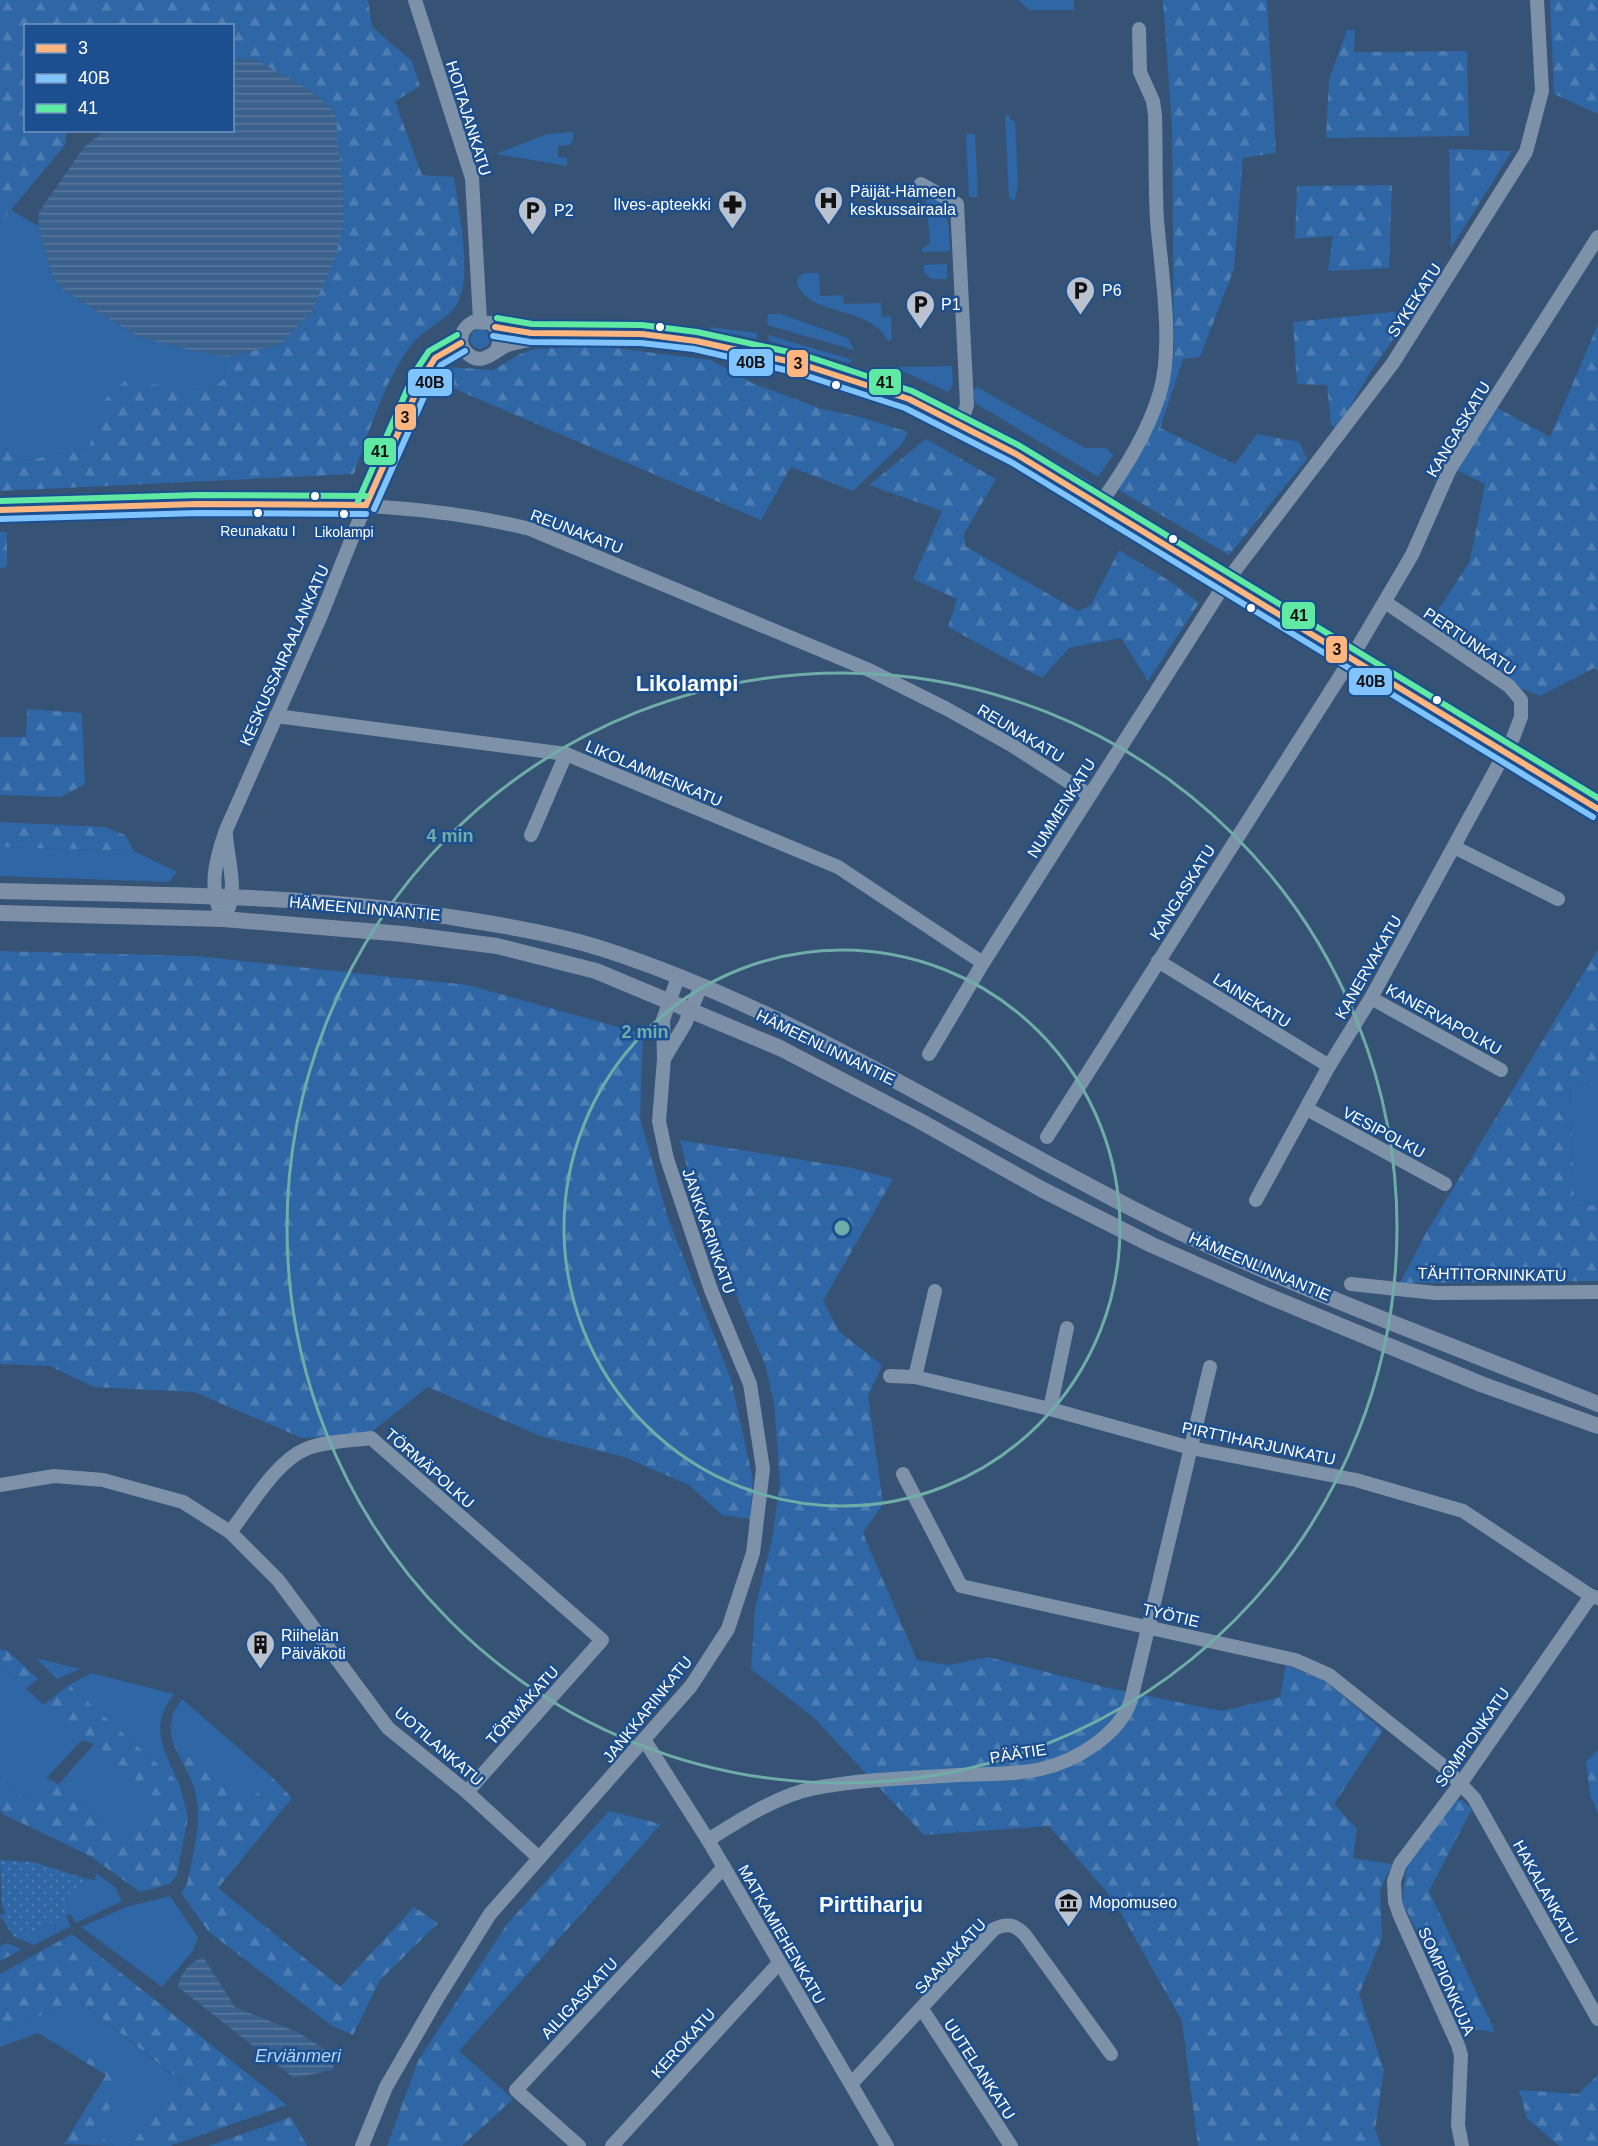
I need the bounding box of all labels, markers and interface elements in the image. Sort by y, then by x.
legend [24,24,234,132]
text: 3 [78,38,88,58]
street label: HOITAJANKATU [443,59,494,178]
text: 40B [78,68,110,88]
text: 41 [78,98,98,118]
place label: Päijät-Hämeen keskussairaala [850,183,956,218]
hospital icon: Päijät-Hämeen keskussairaala [813,184,845,226]
pharmacy icon: Ilves-apteekki [716,188,748,230]
parking icon: P2 [517,194,549,236]
place label: Ilves-apteekki [613,196,711,213]
place label: P2 [554,202,574,219]
street label: SYKEKATU [1384,260,1444,340]
parking icon: P6 [1065,274,1097,316]
place label: P6 [1102,282,1122,299]
parking icon: P1 [904,288,936,330]
place label: P1 [941,296,961,313]
unlabelled marker [654,321,666,333]
line badge: 40B [728,348,774,377]
line badge: 3 [786,349,809,378]
text: 40B [736,354,766,371]
text: 3 [794,355,803,372]
line badge: 40B [407,368,453,397]
line badge: 41 [868,368,902,396]
text: 40B [415,374,445,391]
text: 41 [876,374,894,391]
unlabelled marker [830,379,842,391]
street label: KANGASKATU [1423,379,1494,480]
line badge: 3 [394,403,417,431]
text: 3 [401,409,410,426]
line badge: 41 [363,437,397,466]
text: 41 [371,443,389,460]
unlabelled marker [309,490,321,502]
street label: REUNAKATU [528,506,625,557]
marker: Reunakatu I [252,507,264,519]
marker: Likolampi [338,508,350,520]
place label: Reunakatu I [220,523,296,539]
place label: Likolampi [314,524,374,540]
unlabelled marker [1167,533,1179,545]
street label: KESKUSSAIRAALANKATU [237,562,332,748]
line badge: 41 [1281,601,1316,630]
unlabelled marker [1245,602,1257,614]
street label: PERTUNKATU [1421,604,1519,678]
text: 41 [1290,607,1308,624]
line badge: 3 [1325,635,1348,664]
text: 3 [1333,641,1342,658]
line badge: 40B [1348,667,1393,696]
district label: Likolampi [636,671,738,696]
text: 40B [1356,673,1386,690]
unlabelled marker [1431,694,1443,706]
street label: REUNAKATU [975,701,1067,766]
street label: LIKOLAMMENKATU [583,737,725,810]
street label: NUMMENKATU [1024,756,1099,861]
text: 4 min [426,826,474,846]
street label: KANGASKATU [1147,842,1218,943]
street label: HÄMEENLINNANTIE [288,893,441,924]
street label: KANERVAKATU [1332,913,1405,1022]
street label: LAINEKATU [1210,970,1293,1031]
street label: KANERVAPOLKU [1383,981,1504,1058]
street label: HÄMEENLINNANTIE [754,1006,898,1088]
text: 2 min [621,1022,669,1042]
street label: VESIPOLKU [1340,1104,1428,1161]
street label: JANKKARINKATU [679,1166,738,1296]
centre of rings [832,1218,852,1238]
street label: HÄMEENLINNANTIE [1187,1229,1333,1304]
street label: TÄHTITORNINKATU [1417,1265,1567,1284]
street label: PIRTTIHARJUNKATU [1180,1419,1337,1468]
street label: TÖRMÄPOLKU [382,1425,478,1512]
street label: TYÖTIE [1141,1601,1201,1630]
place label: Riihelän Päiväkoti [281,1627,346,1662]
building icon: Riihelän Päiväkoti [244,1628,276,1670]
street label: JANKKARINKATU [599,1653,695,1766]
street label: TÖRMÄKATU [483,1663,562,1748]
street label: SOMPIONKATU [1432,1684,1513,1790]
street label: UOTILANKATU [391,1704,486,1789]
street label: PÄÄTIE [989,1741,1048,1766]
street label: HAKALANKATU [1510,1837,1581,1947]
street label: MATKAMIEHENKATU [735,1862,828,2007]
museum icon: Mopomuseo [1052,1886,1084,1928]
district label: Pirttiharju [819,1892,923,1917]
place label: Mopomuseo [1089,1894,1177,1911]
street label: SAANAKATU [912,1916,989,1997]
street label: SOMPIONKUJA [1415,1925,1478,2038]
street label: AILIGASKATU [538,1955,621,2042]
street label: KEROKATU [648,2005,719,2081]
street label: UUTELANKATU [941,2016,1018,2123]
water label: Erviänmeri [255,2046,342,2066]

